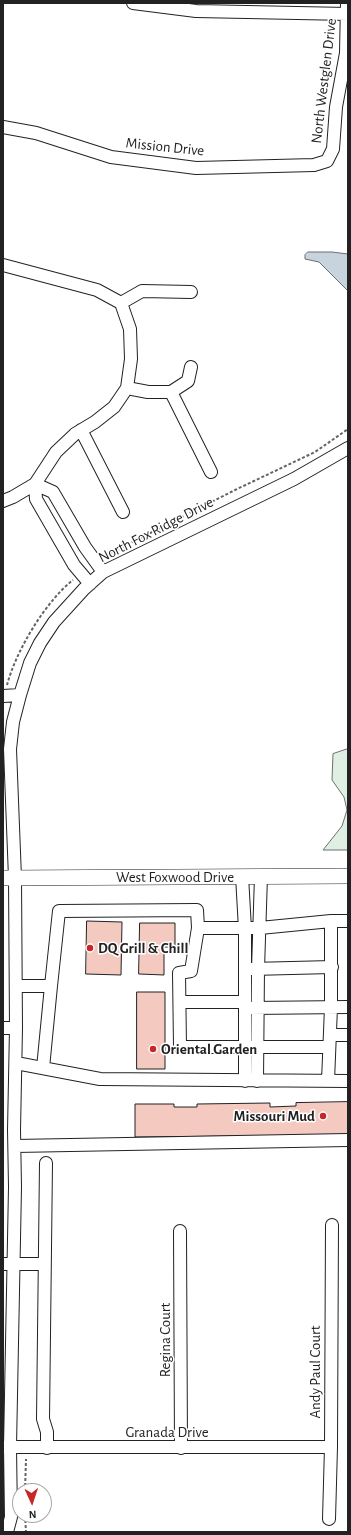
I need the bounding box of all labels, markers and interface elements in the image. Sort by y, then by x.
street label: North Westglen Drive [307,17,341,145]
street label: Mission Drive [125,134,205,160]
street label: North Fox Ridge Drive [95,493,217,567]
street label: West Foxwood Drive [116,868,234,886]
place label: DQ Grill & Chill [98,939,188,957]
marker: DQ Grill & Chill [85,943,95,953]
place label: Oriental Garden [161,1040,257,1058]
marker: Oriental Garden [148,1044,158,1054]
place label: Missouri Mud [234,1107,315,1125]
marker: Missouri Mud [318,1111,328,1121]
street label: Regina Court [156,1303,174,1377]
street label: Andy Paul Court [306,1325,324,1419]
street label: Granada Drive [125,1423,209,1441]
north arrow [12,1483,52,1523]
text: N [28,1509,37,1520]

